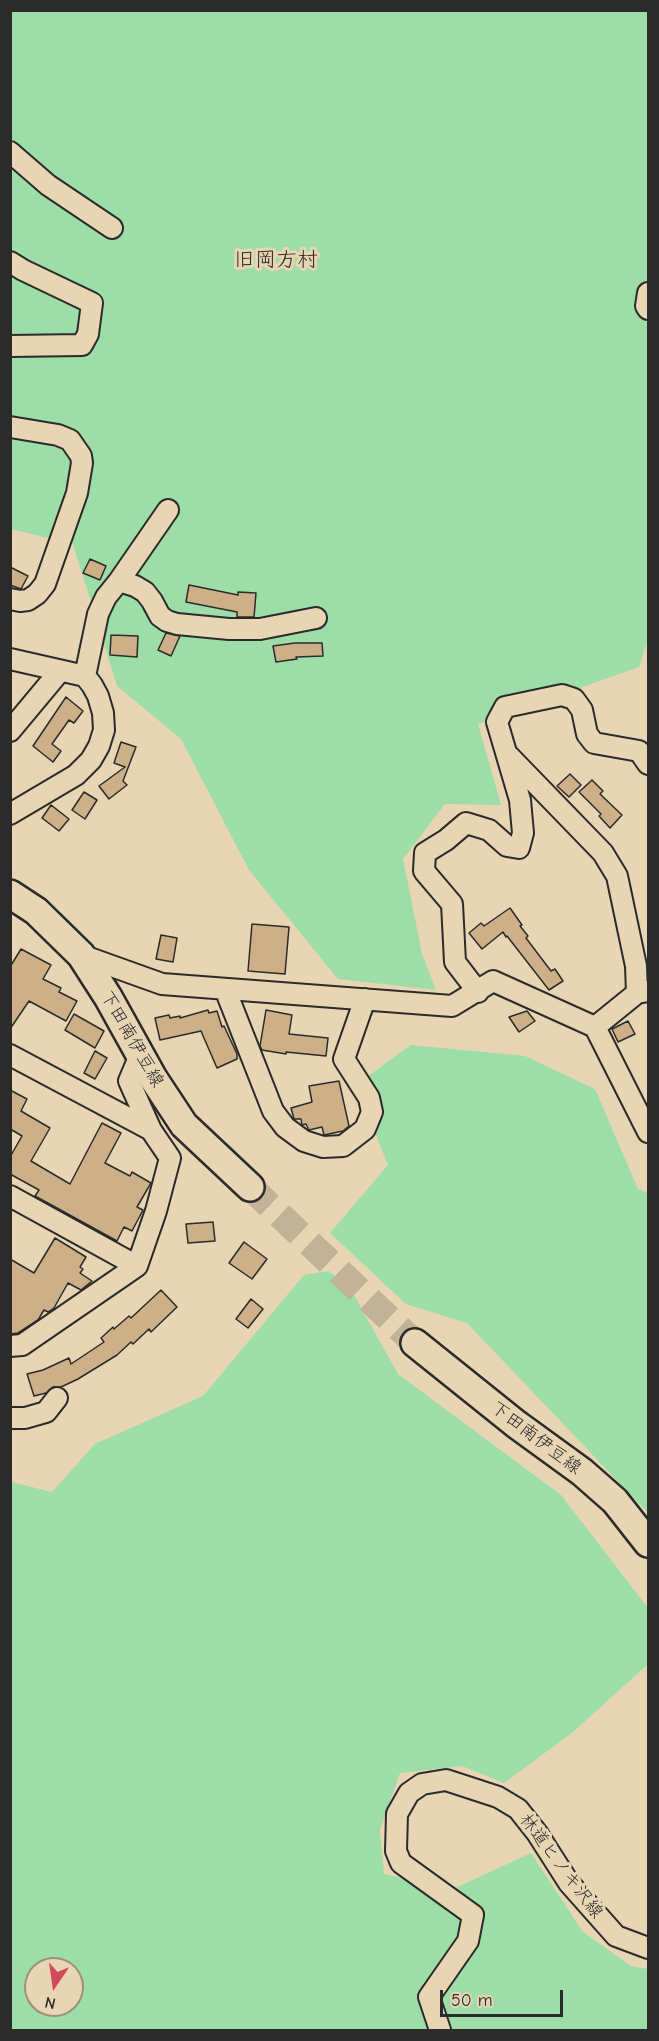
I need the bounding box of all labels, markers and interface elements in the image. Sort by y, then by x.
district label: 旧岡方村 [234,247,318,273]
street label: 下田南伊豆線 [96,987,168,1091]
street label: 下田南伊豆線 [486,1397,586,1479]
street label: 林道ヒノキ沢線 [514,1809,608,1923]
north arrow [24,1957,84,2017]
scale bar [443,1978,566,2016]
text: 50 m [451,1990,493,2011]
text: N [43,1993,58,2013]

